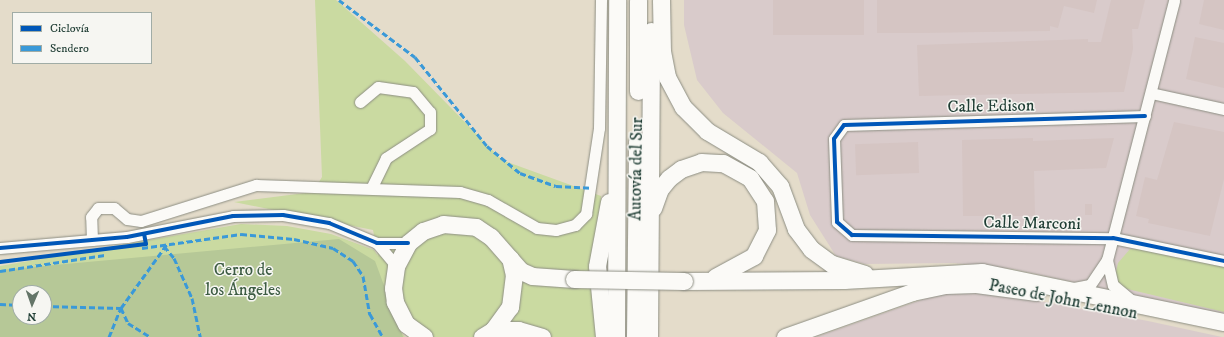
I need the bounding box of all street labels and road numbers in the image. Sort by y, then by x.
street label: Calle Edison [947,96,1035,118]
street label: Autovía del Sur [626,117,648,221]
street label: Calle Marconi [983,213,1081,235]
street label: Paseo de John Lennon [987,276,1139,324]

